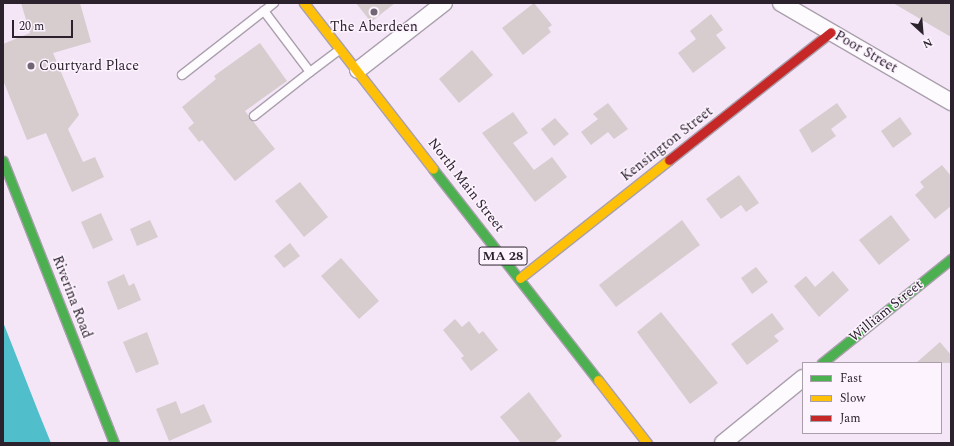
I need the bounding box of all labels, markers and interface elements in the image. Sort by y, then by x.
marker: The Aberdeen [369,7,379,17]
scale bar [14,12,75,38]
north arrow [902,12,942,52]
text: 20 m [19,17,44,36]
place label: The Aberdeen [330,19,418,35]
street label: Poor Street [832,27,900,77]
text: N [920,34,935,53]
place label: Courtyard Place [39,58,139,74]
marker: Courtyard Place [26,61,36,71]
street label: Kensington Street [618,103,716,185]
street label: North Main Street [424,135,508,235]
road number: MA 28 [478,245,528,267]
street label: Riverina Road [49,253,95,341]
street label: William Street [846,276,926,346]
legend [802,362,942,434]
text: Fast [840,369,862,388]
text: Slow [840,389,865,408]
text: Jam [840,409,861,428]

